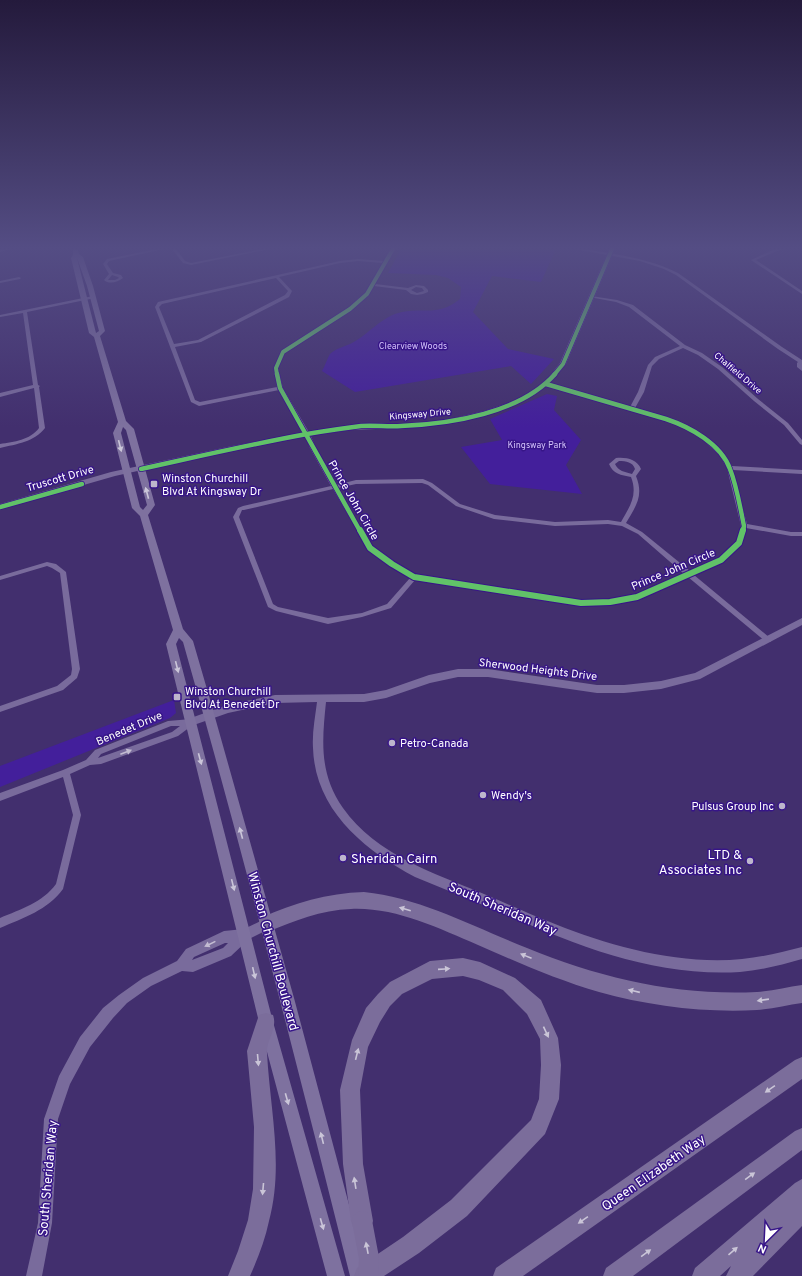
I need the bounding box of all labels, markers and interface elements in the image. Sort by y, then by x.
park label: Clearview Woods [379,341,447,352]
street label: Chalfield Drive [712,350,764,397]
street label: Kingsway Drive [389,406,452,423]
one-way arrow [118,440,124,452]
park label: Kingsway Park [507,440,567,451]
street label: Prince John Circle [325,458,382,543]
street label: Truscott Drive [25,463,96,495]
place label: Winston Churchill Blvd At Kingsway Dr [162,472,262,499]
marker: Winston Churchill Blvd At Kingsway Dr [149,479,159,489]
one-way arrow [144,486,150,498]
street label: Prince John Circle [629,546,718,594]
street label: Sherwood Heights Drive [478,656,598,684]
one-way arrow [174,661,180,673]
place label: Winston Churchill Blvd At Benedet Dr [185,685,280,712]
marker: Winston Churchill Blvd At Benedet Dr [172,692,182,702]
street label: Benedet Drive [94,709,165,749]
place label: Petro-Canada [400,737,469,751]
marker: Petro-Canada [387,738,397,748]
one-way arrow [120,748,132,754]
one-way arrow [197,754,203,766]
place label: Wendy's [491,789,532,803]
marker: Wendy's [478,790,488,800]
place label: Pulsus Group Inc [691,800,774,814]
marker: Pulsus Group Inc [777,801,787,811]
one-way arrow [238,827,244,839]
place label: LTD & Associates Inc [659,848,742,879]
place label: Sheridan Cairn [351,852,437,868]
marker: Sheridan Cairn [338,853,348,863]
marker: LTD & Associates Inc [745,856,755,866]
street label: Winston Churchill Boulevard [243,870,301,1033]
one-way arrow [230,879,236,892]
street label: South Sheridan Way [445,880,559,940]
one-way arrow [399,906,411,912]
one-way arrow [204,941,216,947]
one-way arrow [519,952,531,958]
one-way arrow [438,965,450,972]
one-way arrow [252,967,258,979]
one-way arrow [628,988,640,994]
one-way arrow [757,997,770,1003]
one-way arrow [543,1027,549,1038]
one-way arrow [355,1047,361,1060]
one-way arrow [254,1054,261,1066]
one-way arrow [765,1085,775,1093]
one-way arrow [284,1093,290,1105]
street label: South Sheridan Way [36,1119,62,1237]
one-way arrow [319,1132,325,1144]
street label: Queen Elizabeth Way [599,1132,709,1215]
one-way arrow [745,1172,756,1180]
one-way arrow [352,1177,358,1189]
one-way arrow [260,1183,267,1195]
one-way arrow [578,1216,589,1224]
one-way arrow [319,1218,325,1230]
north arrow [746,1220,786,1260]
text: N [756,1240,769,1256]
one-way arrow [364,1242,370,1255]
one-way arrow [727,1246,738,1255]
one-way arrow [640,1249,651,1257]

